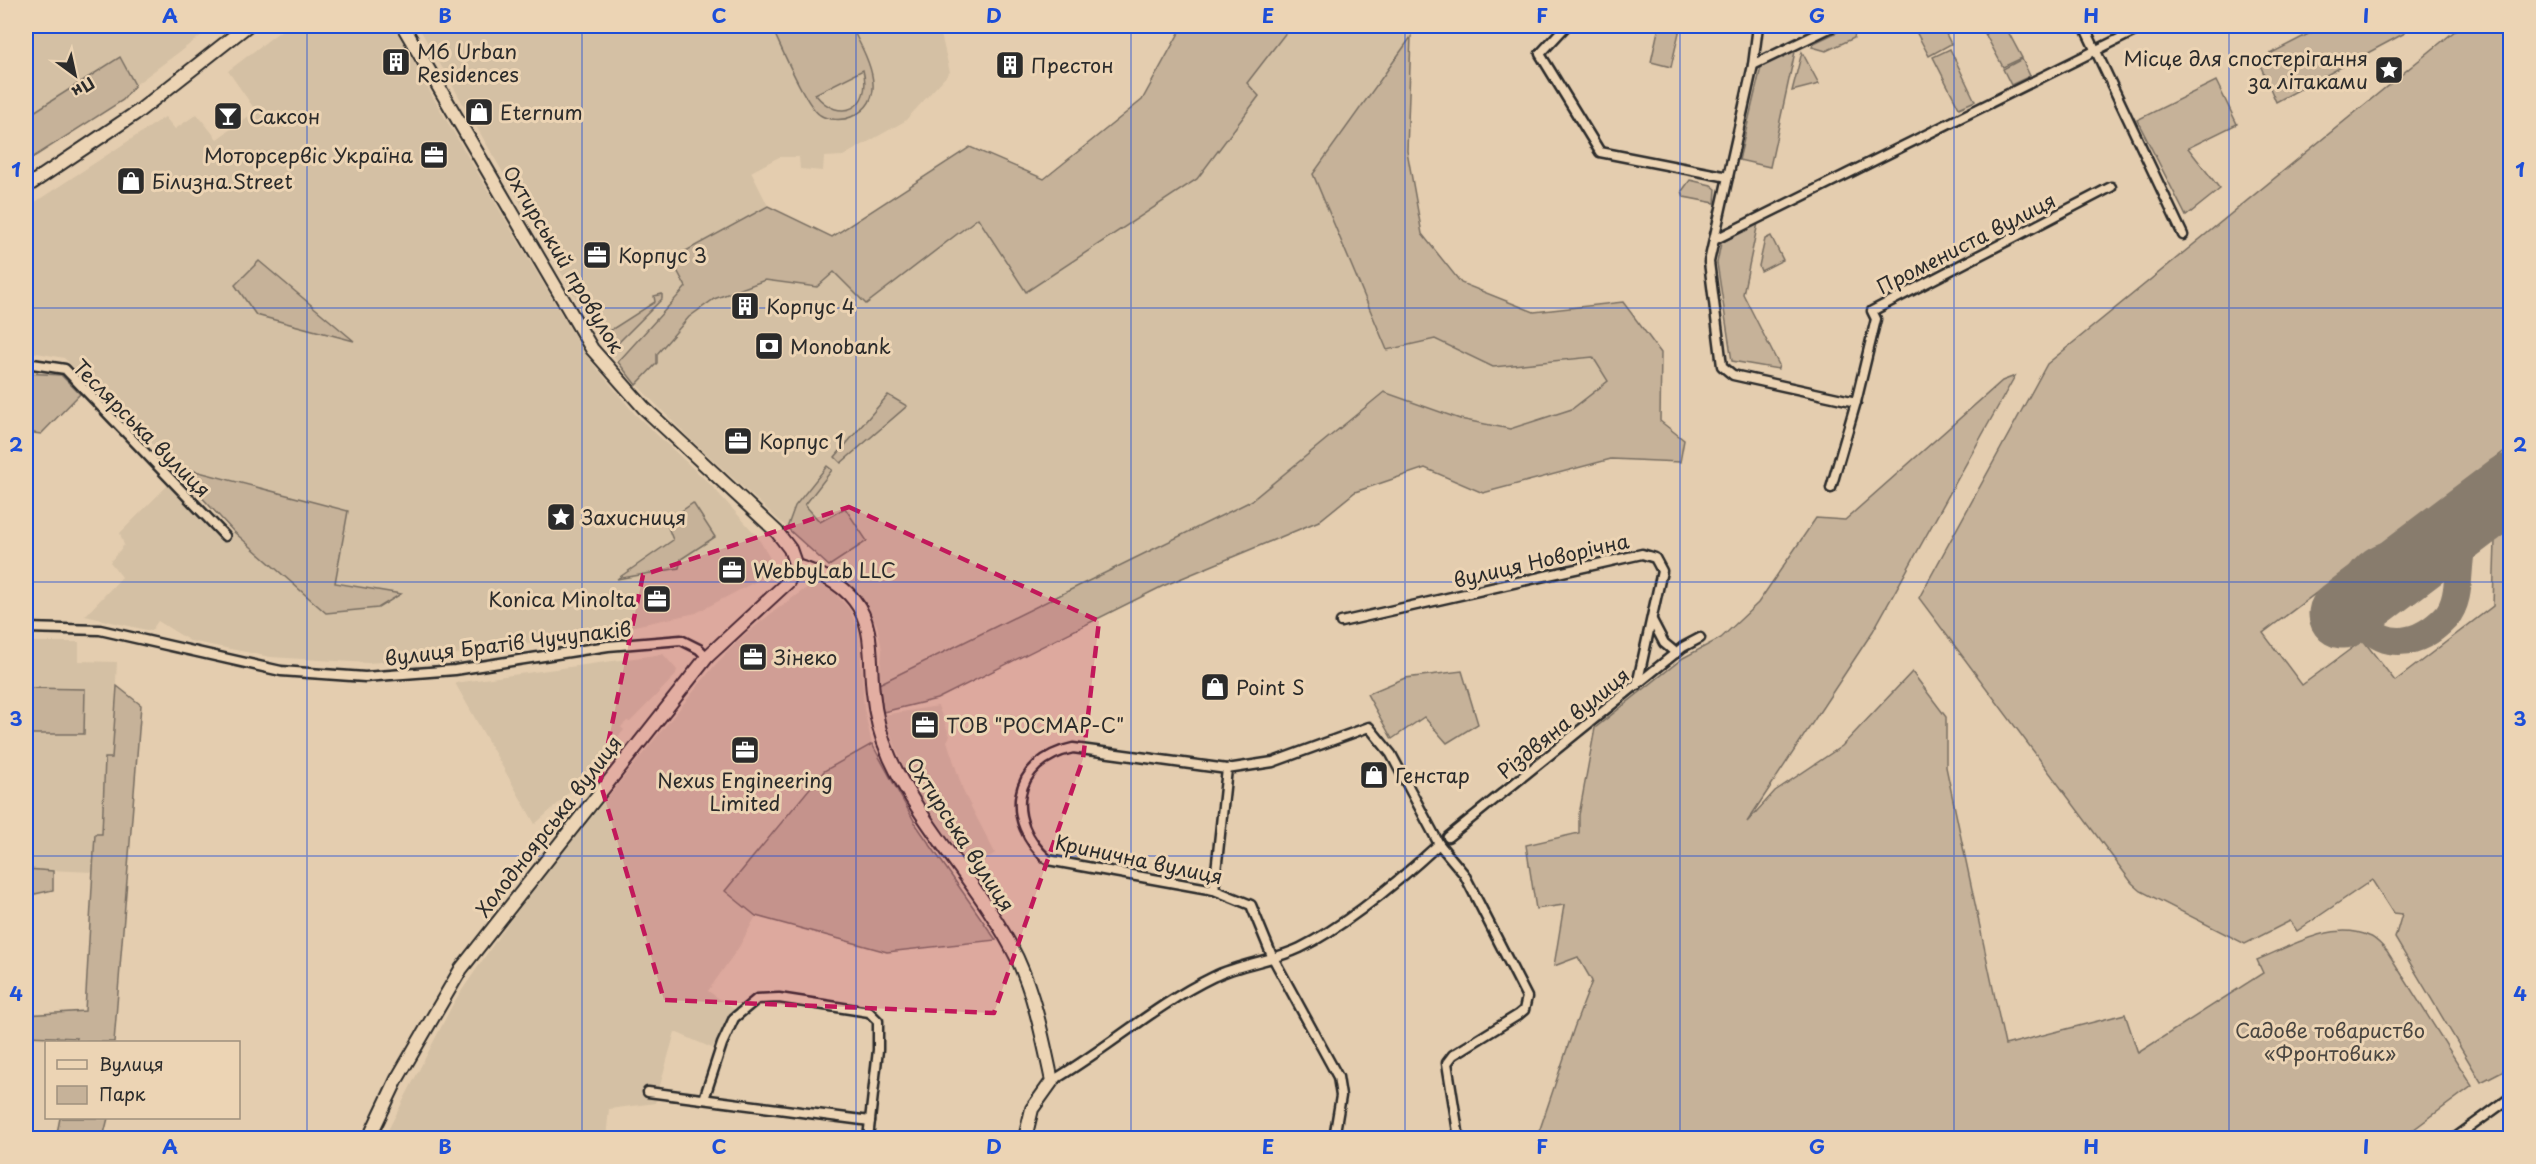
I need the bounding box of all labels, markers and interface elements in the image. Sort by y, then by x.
text: A [162,0,178,30]
text: B [438,0,452,30]
text: C [711,0,727,30]
text: D [986,0,1002,30]
text: E [1262,0,1274,30]
text: F [1536,0,1548,30]
text: G [1809,0,1825,30]
text: H [2083,0,2099,30]
text: I [2363,0,2369,30]
place label: M6 Urban Residences [417,36,519,89]
place label: Місце для спостерігання за літаками [2124,43,2368,96]
north arrow [45,45,105,105]
building icon: M6 Urban Residences [380,46,412,78]
building icon: Престон [994,49,1026,81]
place label: Престон [1031,50,1114,80]
place icon: Місце для спостерігання за літаками [2373,54,2405,86]
text: Пн [67,72,100,105]
shop icon: Eternum [463,96,495,128]
place label: Eternum [500,97,583,127]
bar icon: Саксон [212,100,244,132]
place label: Саксон [249,101,320,131]
office icon: Моторсервіс Україна [418,139,450,171]
place label: Моторсервіс Україна [204,140,414,170]
text: 1 [11,154,21,184]
text: 1 [2515,154,2525,184]
street label: Охтирський провулок [496,159,632,359]
shop icon: Білизна.Street [115,165,147,197]
place label: Білизна.Street [152,166,293,196]
street label: Промениста вулиця [1871,185,2061,301]
office icon: Корпус 3 [581,239,613,271]
place label: Корпус 3 [618,240,707,270]
building icon: Корпус 4 [729,290,761,322]
place label: Корпус 4 [766,291,855,321]
bank icon: Monobank [753,330,785,362]
place label: Monobank [790,331,891,361]
street label: Теслярська вулиця [66,352,218,504]
office icon: Корпус 1 [722,425,754,457]
place label: Корпус 1 [759,426,844,456]
text: 2 [9,429,23,459]
text: 2 [2513,429,2527,459]
place icon: Захисниця [545,501,577,533]
place label: Захисниця [582,502,686,532]
street label: вулиця Новорічна [1450,525,1632,595]
office icon: WebbyLab LLC [716,554,748,586]
place label: WebbyLab LLC [753,555,896,585]
office icon: Konica Minolta [641,583,673,615]
place label: Konica Minolta [488,584,637,614]
street label: вулиця Братів Чучупаків [383,613,633,673]
office icon: Зінеко [737,641,769,673]
place label: Зінеко [774,642,837,672]
street label: Різдвяна вулиця [1490,660,1636,786]
shop icon: Point S [1199,671,1231,703]
place label: Point S [1236,672,1305,702]
text: 3 [9,703,23,733]
text: 3 [2513,703,2527,733]
office icon: ТОВ "РОСМАР-С" [909,709,941,741]
place label: ТОВ "РОСМАР-С" [946,710,1124,740]
street label: Холодноярська вулиця [468,729,628,923]
office icon: Nexus Engineering Limited [729,734,761,766]
street label: Охтирська вулиця [900,751,1022,917]
shop icon: Генстар [1358,759,1390,791]
place label: Генстар [1395,760,1470,790]
place label: Nexus Engineering Limited [657,765,833,818]
street label: Кринична вулиця [1052,827,1226,891]
text: 4 [9,978,23,1008]
text: 4 [2513,978,2527,1008]
park label: Садове товариство «Фронтовик» [2235,1015,2425,1068]
legend [45,1041,240,1119]
text: Вулиця [99,1050,164,1077]
text: Парк [99,1080,146,1107]
text: A [162,1131,178,1161]
text: B [438,1131,452,1161]
text: C [711,1131,727,1161]
text: D [986,1131,1002,1161]
text: E [1262,1131,1274,1161]
text: F [1536,1131,1548,1161]
text: G [1809,1131,1825,1161]
text: H [2083,1131,2099,1161]
text: I [2363,1131,2369,1161]

